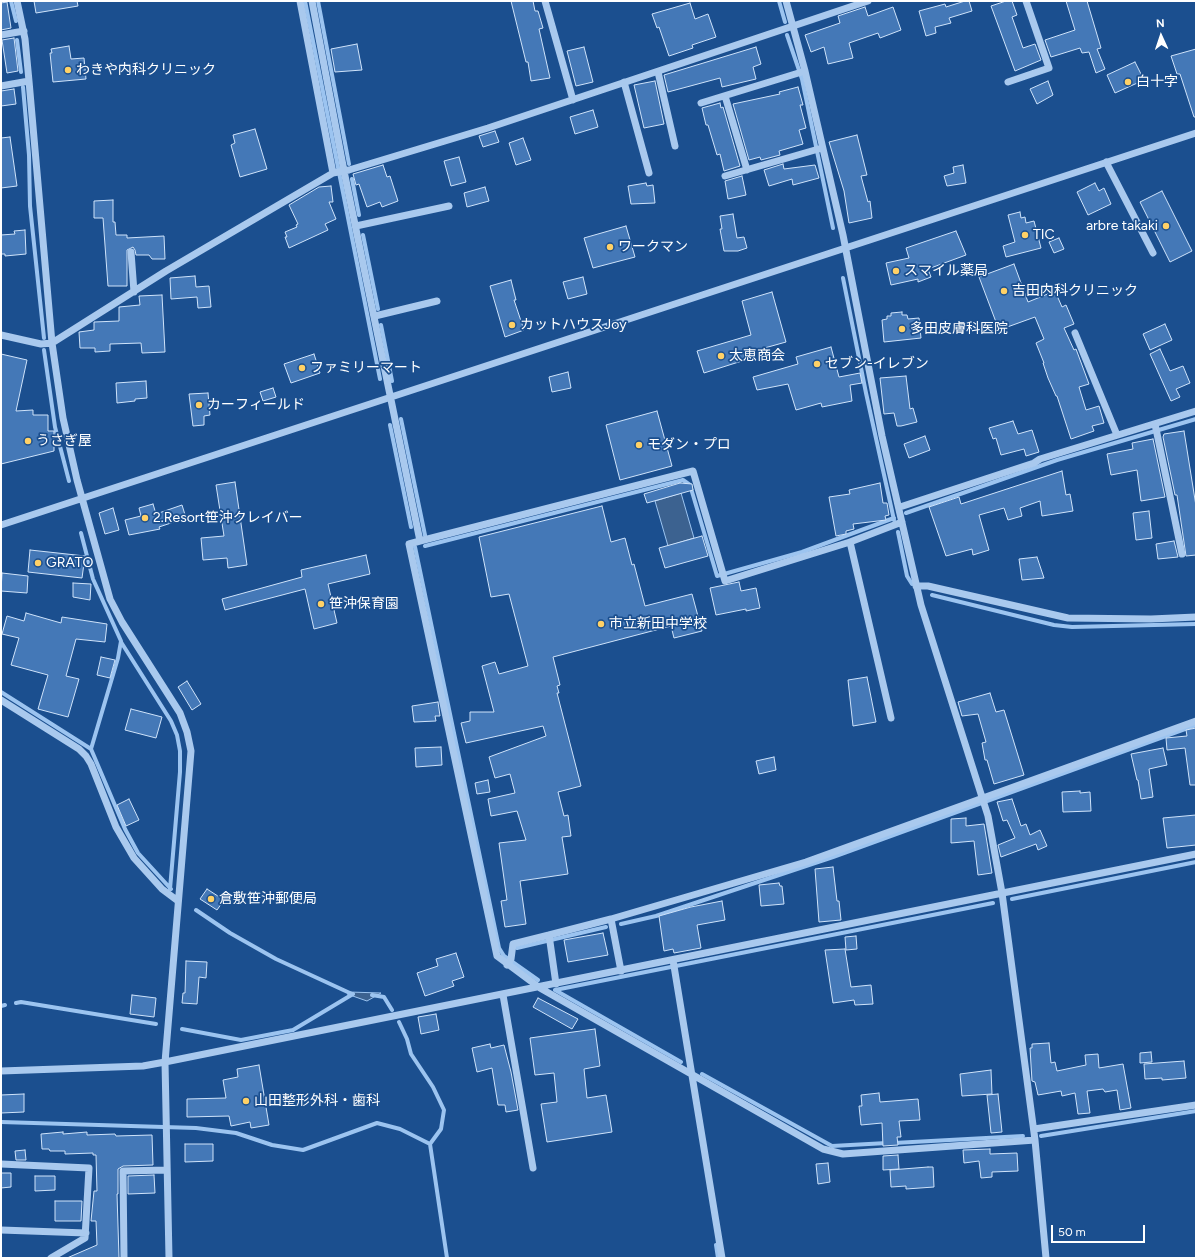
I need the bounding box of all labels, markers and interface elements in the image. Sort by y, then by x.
north arrow [1141,16,1181,56]
text: N [1156,17,1165,30]
place label: わきや内科クリニック [76,62,216,78]
marker: わきや内科クリニック [63,65,73,75]
place label: 白十字 [1136,74,1178,90]
marker: 白十字 [1123,77,1133,87]
place label: arbre takaki [1086,218,1158,234]
marker: arbre takaki [1161,221,1171,231]
place label: TIC [1033,227,1055,243]
marker: TIC [1020,230,1030,240]
place label: ワークマン [618,239,688,255]
marker: ワークマン [605,242,615,252]
place label: スマイル薬局 [904,263,988,279]
marker: スマイル薬局 [891,266,901,276]
place label: 吉田内科クリニック [1012,283,1138,299]
marker: 吉田内科クリニック [999,286,1009,296]
place label: カットハウスJoy [520,317,627,333]
marker: カットハウスJoy [507,320,517,330]
place label: 多田皮膚科医院 [910,321,1008,337]
marker: 多田皮膚科医院 [897,324,907,334]
place label: 太恵商会 [729,348,785,364]
marker: 太恵商会 [716,351,726,361]
place label: セブン-イレブン [825,356,929,372]
marker: セブン-イレブン [812,359,822,369]
place label: ファミリーマート [310,360,422,376]
marker: ファミリーマート [297,363,307,373]
place label: カーフィールド [207,397,305,413]
marker: カーフィールド [194,400,204,410]
place label: うさぎ屋 [36,433,92,449]
marker: うさぎ屋 [23,436,33,446]
place label: モダン・プロ [647,437,731,453]
marker: モダン・プロ [634,440,644,450]
place label: 2.Resort笹沖クレイバー [153,510,303,526]
marker: 2.Resort笹沖クレイバー [140,513,150,523]
place label: GRATO [46,555,93,571]
marker: GRATO [33,558,43,568]
place label: 笹沖保育園 [329,596,399,612]
marker: 笹沖保育園 [316,599,326,609]
place label: 市立新田中学校 [609,616,707,632]
marker: 市立新田中学校 [596,619,606,629]
place label: 倉敷笹沖郵便局 [219,891,317,907]
marker: 倉敷笹沖郵便局 [206,894,216,904]
place label: 山田整形外科・歯科 [254,1093,380,1109]
marker: 山田整形外科・歯科 [241,1096,251,1106]
scale bar [1053,1217,1147,1243]
text: 50 m [1058,1225,1086,1239]

